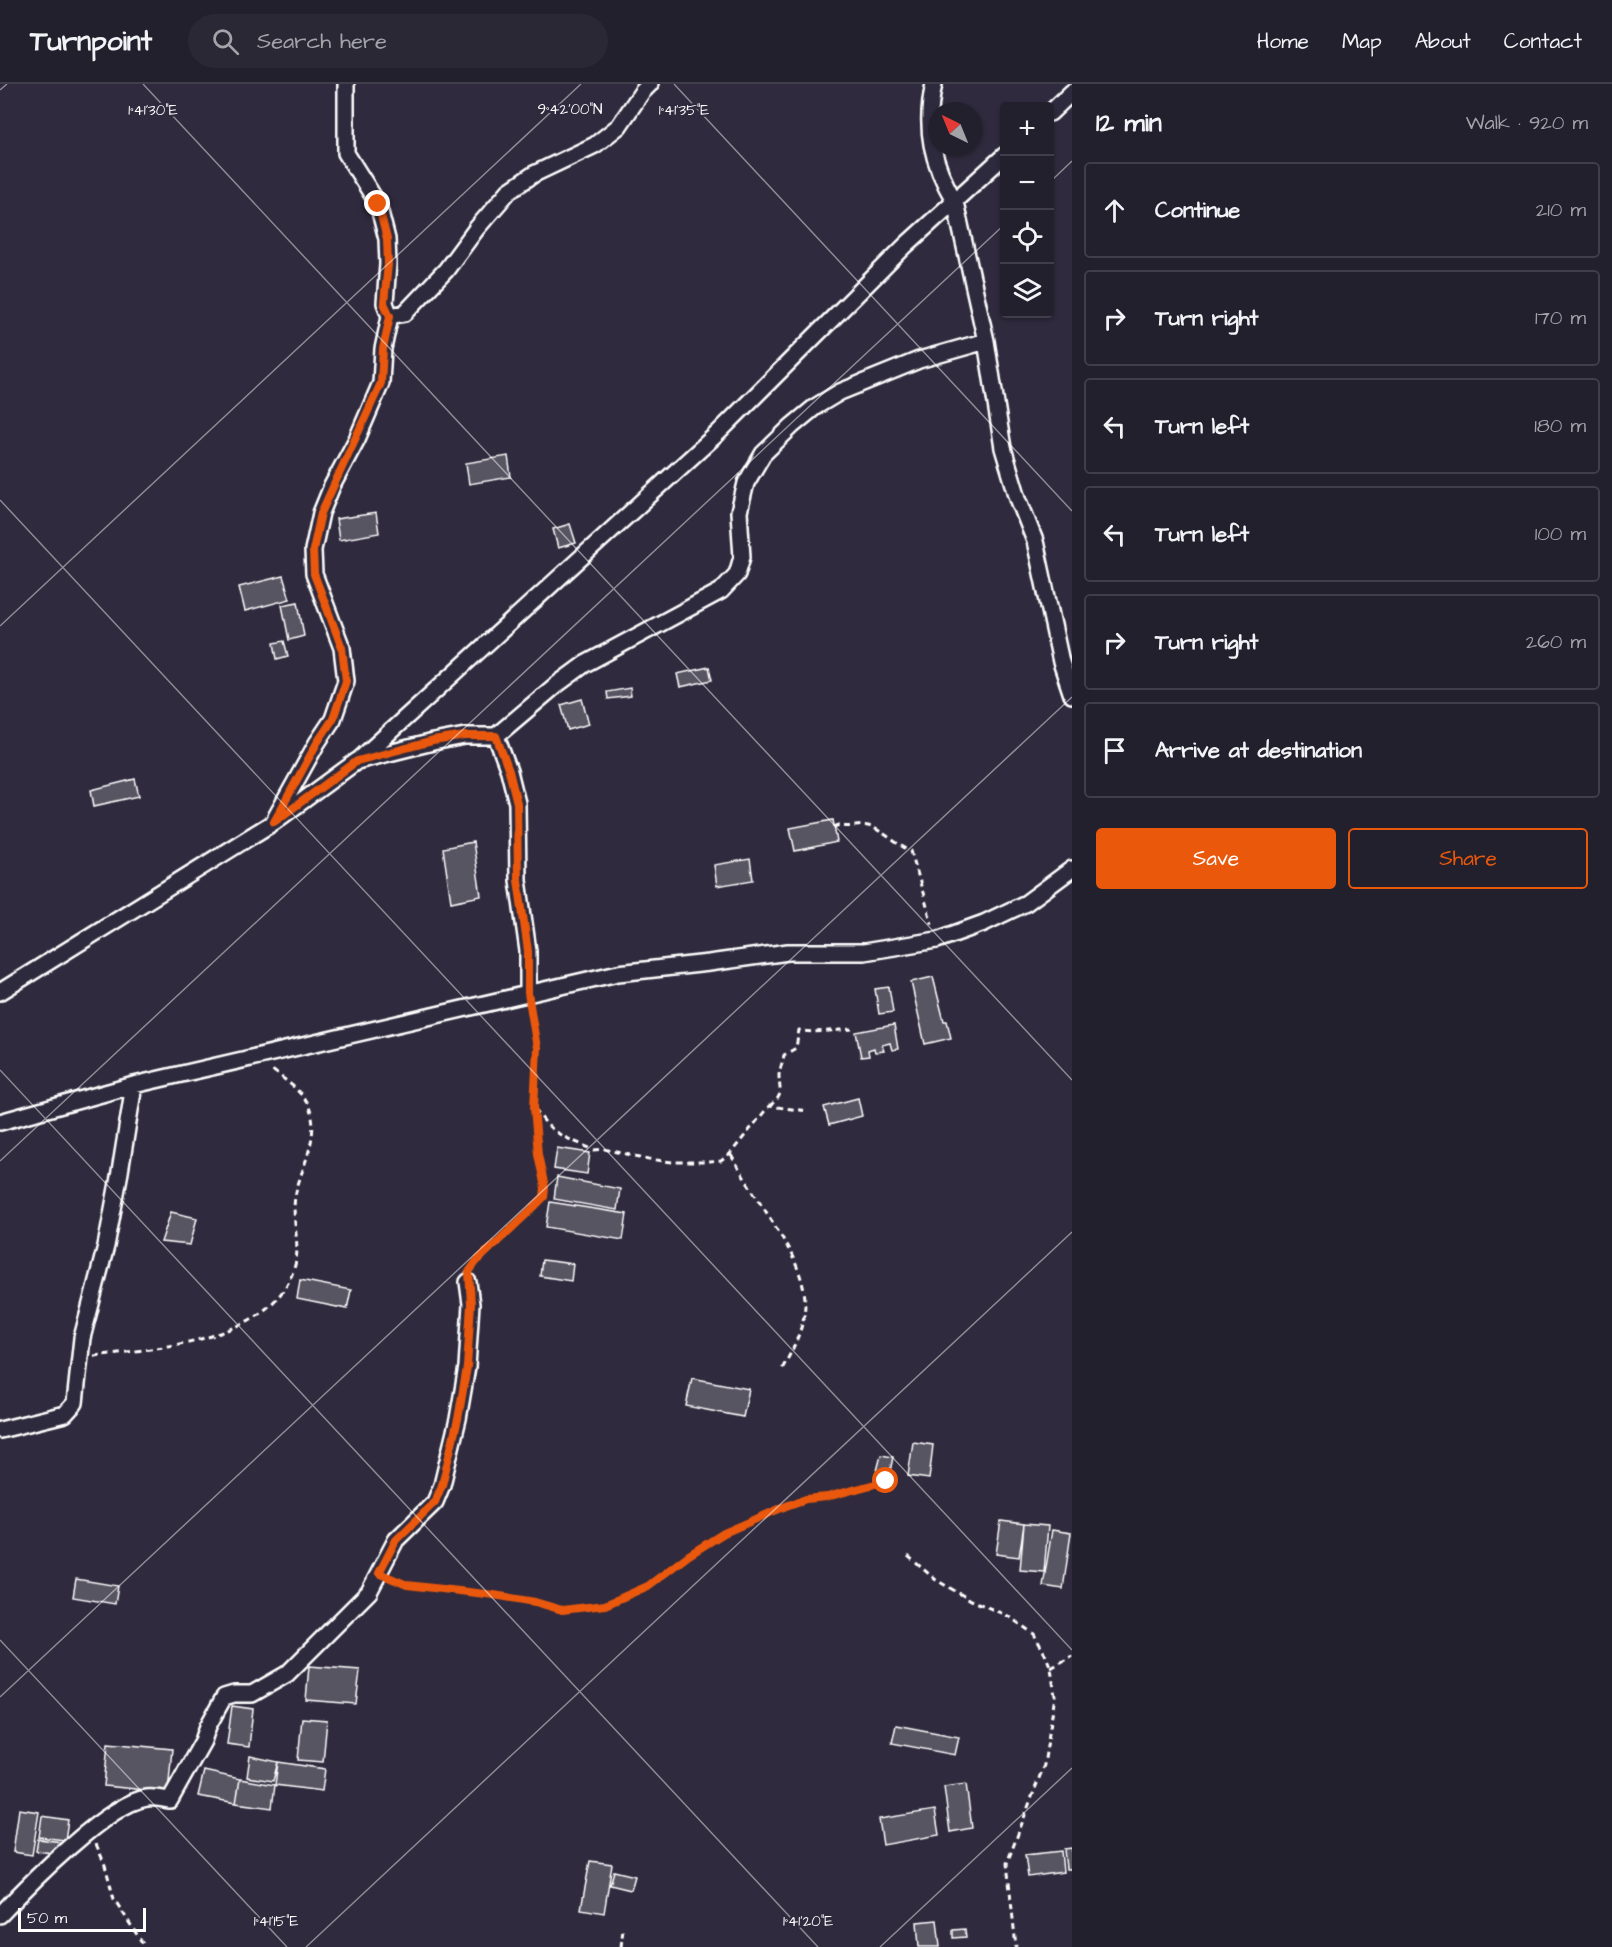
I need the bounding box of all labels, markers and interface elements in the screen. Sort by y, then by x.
search box [188,14,608,68]
text: Turnpoint [30,22,152,61]
icon: search [209,25,242,58]
text: Search here [257,26,387,57]
text: Home [1257,27,1309,56]
text: Map [1342,27,1382,56]
text: About [1415,27,1471,56]
text: Contact [1504,27,1582,56]
text: 9°42'00"N [538,99,602,120]
text: 1°41'30"E [128,100,178,121]
text: 1°41'35"E [659,100,709,121]
north arrow [928,102,982,156]
map controls [1000,102,1054,318]
button: + [1000,102,1054,156]
text: 12 min [1096,105,1162,141]
text: Walk · 920 m [1466,109,1588,137]
button: − [1000,156,1054,210]
route end [364,190,390,216]
icon: ahead [1098,194,1131,227]
text: Continue [1155,195,1240,226]
text: 210 m [1536,196,1586,224]
button: locate [1000,210,1054,264]
button: layers [1000,264,1054,318]
icon: right [1098,302,1131,335]
text: Turn right [1155,303,1258,334]
text: 170 m [1535,304,1586,332]
icon: left [1098,410,1131,443]
text: Turn left [1155,411,1249,442]
text: 180 m [1534,412,1586,440]
icon: left [1098,518,1131,551]
text: Turn left [1155,519,1249,550]
text: 100 m [1535,520,1586,548]
icon: right [1098,626,1131,659]
text: Turn right [1155,627,1258,658]
text: 260 m [1526,628,1586,656]
icon: arrive [1098,734,1131,767]
text: Arrive at destination [1155,735,1362,766]
button: Save [1096,828,1336,889]
button: Share [1348,828,1588,889]
route start [872,1467,898,1493]
scale bar [18,1905,146,1932]
text: 50 m [27,1907,67,1929]
text: 1°41'15"E [254,1911,298,1932]
text: 1°41'20"E [783,1911,833,1932]

